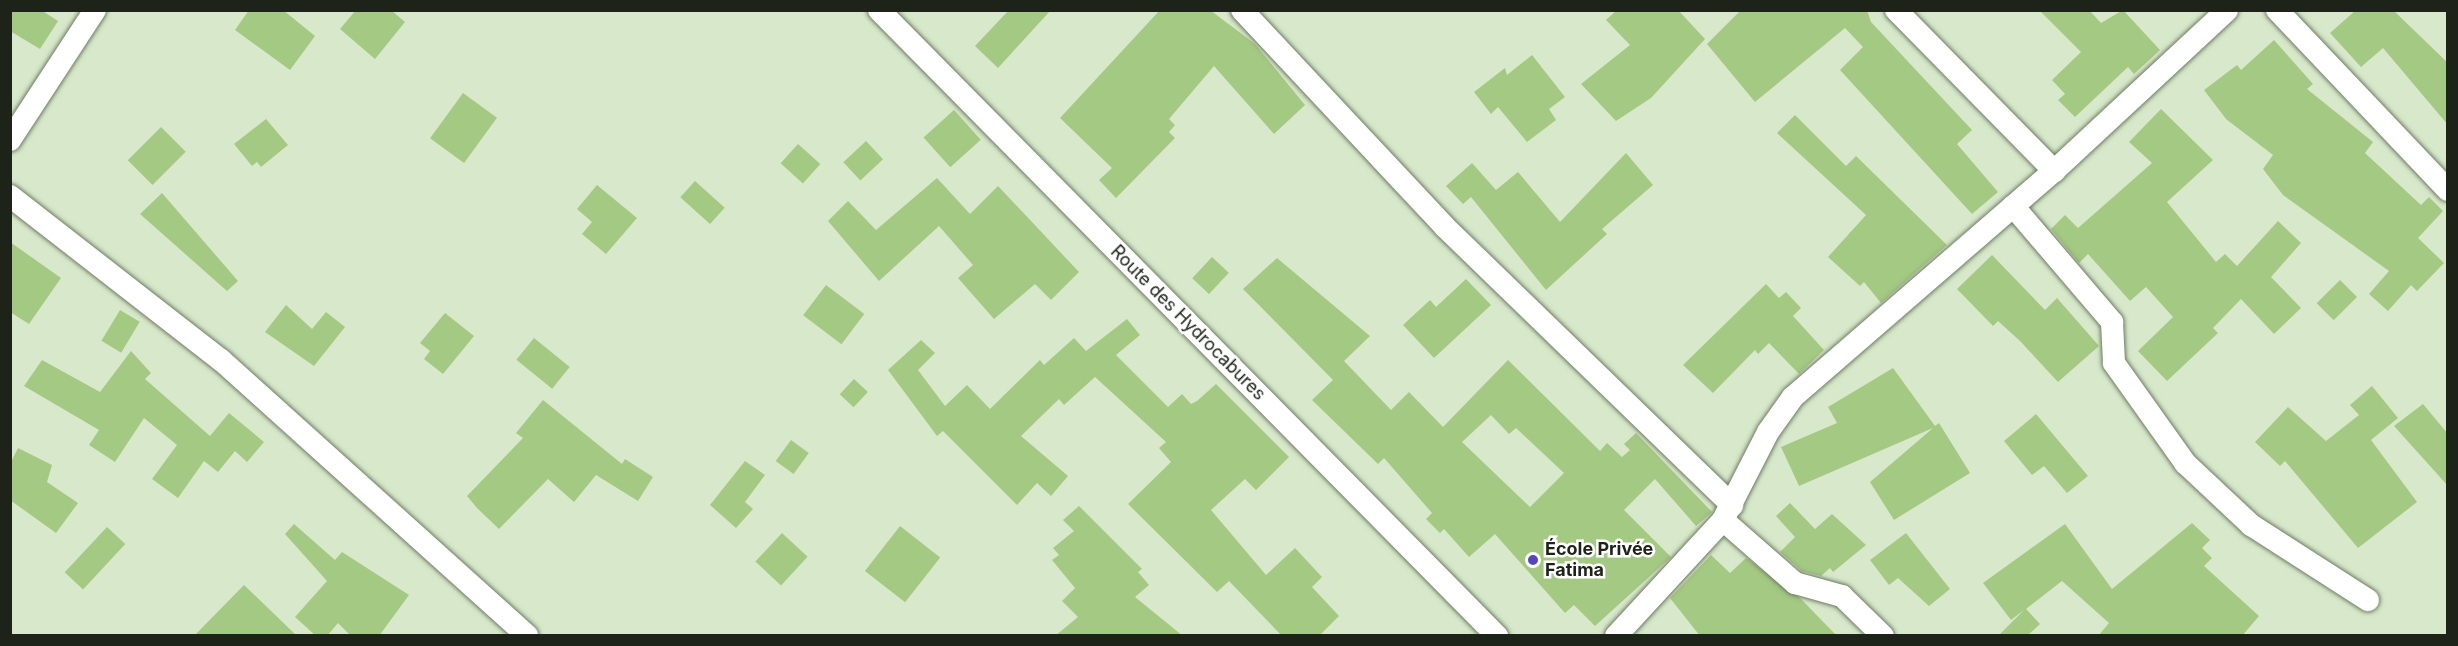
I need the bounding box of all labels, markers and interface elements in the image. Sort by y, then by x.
street label: Route des Hydrocabures [1106,241,1270,405]
place label: École Privée Fatima [1545,539,1653,582]
marker: École Privée Fatima [1526,553,1540,567]

